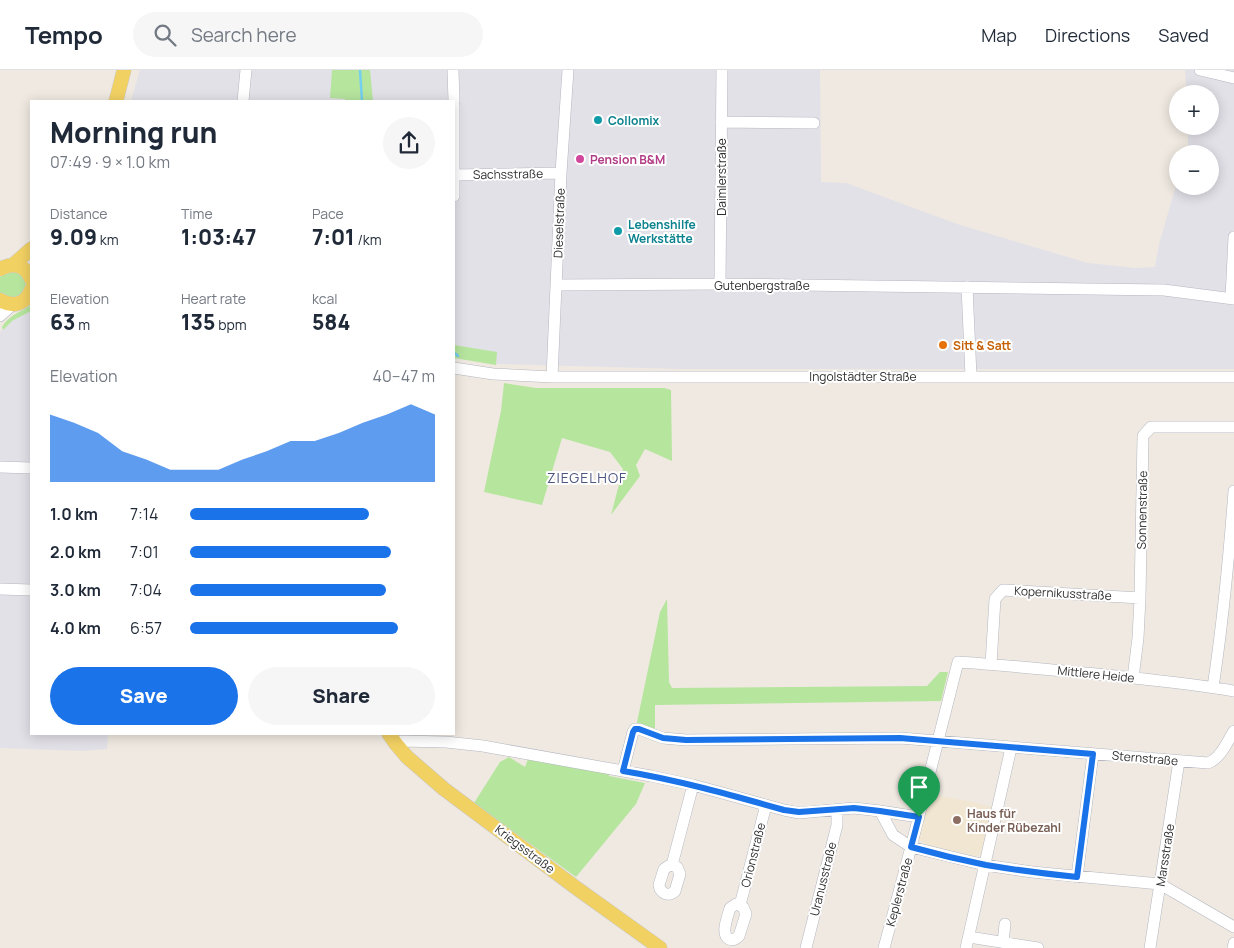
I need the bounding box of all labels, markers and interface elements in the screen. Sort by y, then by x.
search box [133,12,483,57]
text: Tempo [25,18,103,51]
icon: search [151,21,179,49]
text: Search here [191,22,297,48]
text: Map [981,23,1017,47]
text: Directions [1045,23,1130,47]
text: Saved [1158,23,1209,47]
map controls [1169,85,1219,195]
button: + [1169,85,1219,135]
place label: Collomix [608,112,660,129]
text: Morning run [50,113,217,151]
marker: Collomix [592,114,604,126]
button: share [383,117,435,169]
street label: Daimlerstraße [713,138,730,216]
button: − [1169,145,1219,195]
text: 07:49 · 9 × 1.0 km [50,151,170,173]
place label: Pension B&M [590,151,665,168]
marker: Pension B&M [574,153,586,165]
street label: Sachsstraße [473,165,543,183]
street label: Dieselstraße [549,188,569,258]
text: Distance [50,204,107,223]
text: Time [181,204,213,223]
text: Pace [312,204,344,223]
place label: Lebenshilfe Werkstätte [628,216,696,247]
text: 9.09 [50,223,97,251]
text: 1:03:47 [181,223,256,251]
text: 7:01 [312,223,355,251]
marker: Lebenshilfe Werkstätte [612,225,624,237]
text: km [97,230,119,249]
text: /km [355,230,382,249]
street label: Gutenbergstraße [714,277,810,294]
text: Elevation [50,289,109,308]
text: Heart rate [181,289,246,308]
text: kcal [312,289,338,308]
text: 63 [50,308,75,336]
text: 135 [181,308,215,336]
text: 584 [312,308,350,336]
text: m [75,315,90,334]
text: bpm [215,315,247,334]
place label: Sitt & Satt [953,337,1012,354]
marker: Sitt & Satt [937,339,949,351]
text: Elevation [50,365,118,387]
text: 40–47 m [373,365,435,387]
street label: Ingolstädter Straße [809,368,917,385]
district label: ZIEGELHOF [547,468,627,487]
street label: Sonnenstraße [1133,470,1151,550]
text: 1.0 km [50,503,98,525]
text: 7:14 [130,503,159,525]
text: 2.0 km [50,541,101,563]
text: 7:01 [130,541,159,563]
text: 3.0 km [50,579,101,601]
text: 7:04 [130,579,162,601]
street label: Kopernikusstraße [1014,582,1112,604]
text: 4.0 km [50,617,101,639]
text: 6:57 [130,617,162,639]
street label: Mittlere Heide [1057,662,1135,686]
button: Save [50,667,238,725]
button: Share [248,667,435,725]
street label: Sternstraße [1111,747,1179,769]
pin [898,766,940,817]
icon: arrive [905,773,933,801]
place label: Haus für Kinder Rübezahl [967,805,1061,836]
marker: Haus für Kinder Rübezahl [951,814,963,826]
street label: Kriegsstraße [492,821,558,877]
street label: Orionstraße [737,821,769,889]
street label: Marsstraße [1152,822,1178,888]
street label: Uranusstraße [806,840,840,918]
street label: Keplerstraße [882,856,916,928]

